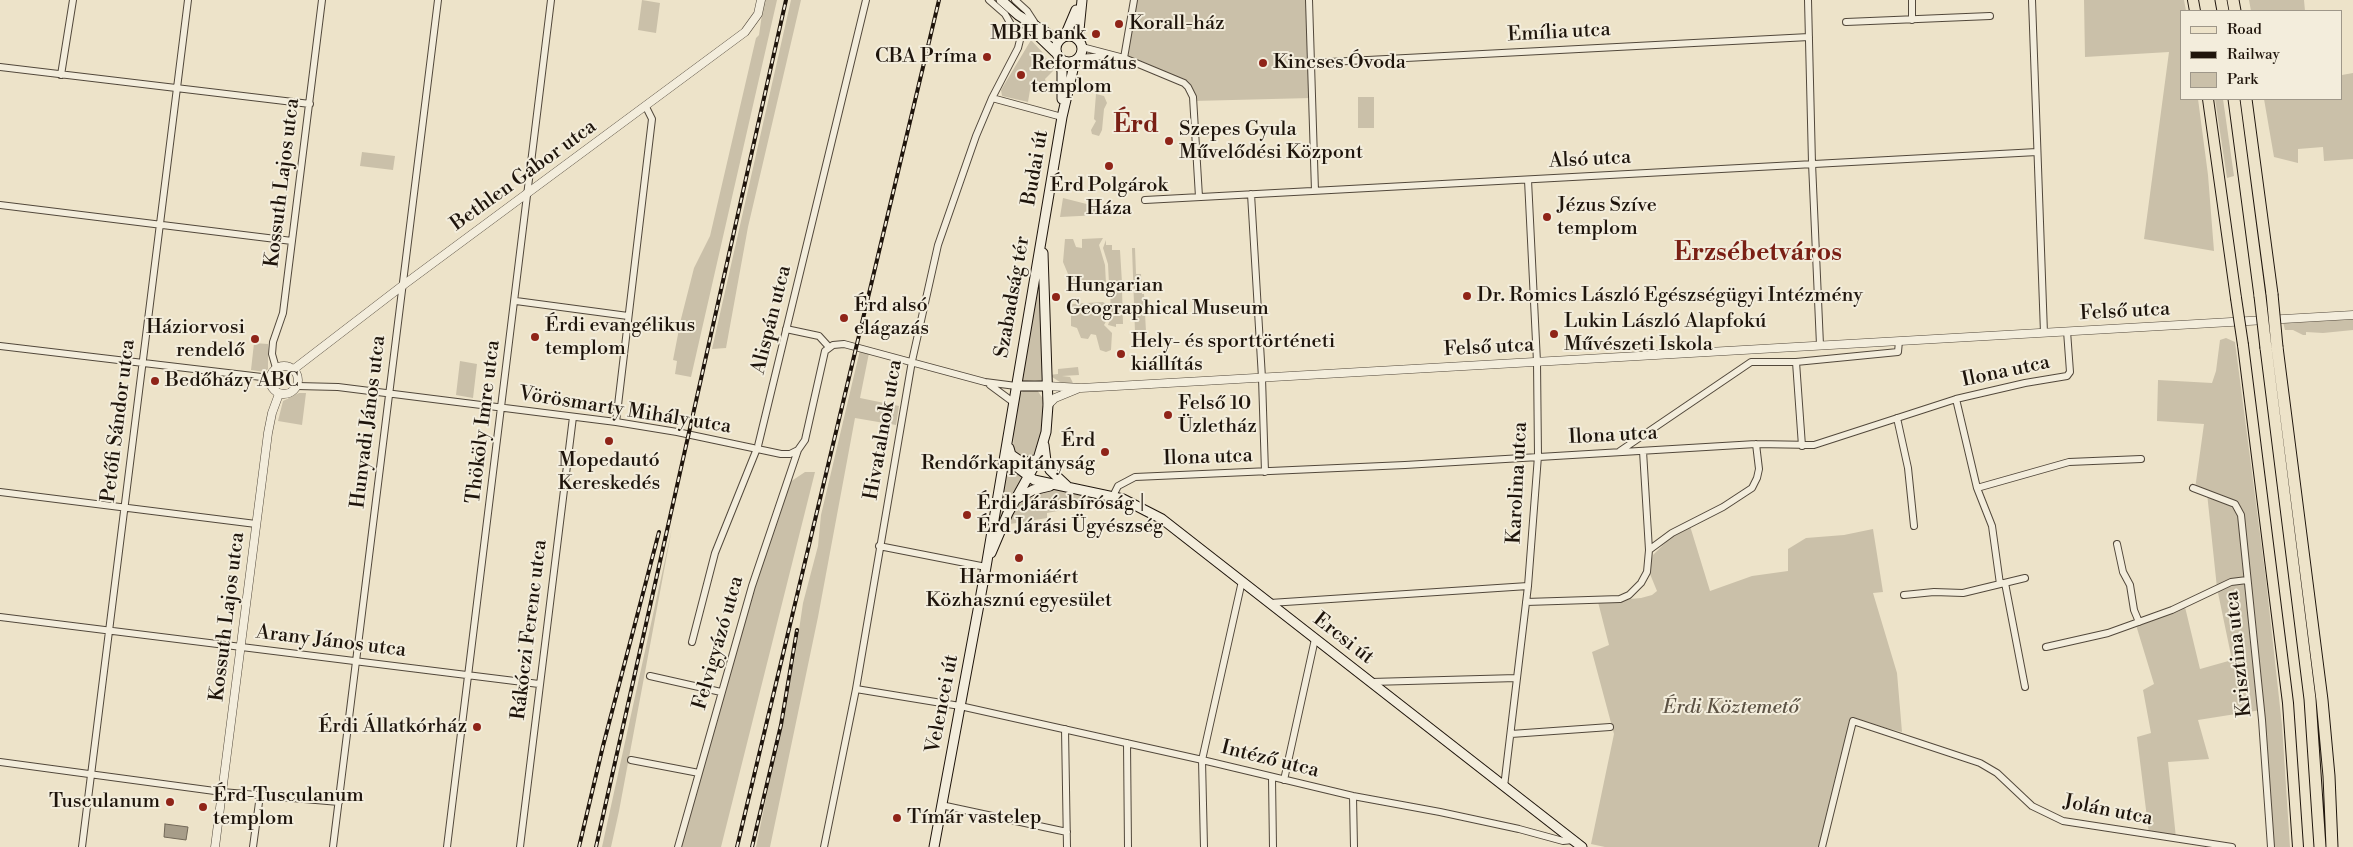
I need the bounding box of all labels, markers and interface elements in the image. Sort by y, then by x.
legend [2180,10,2343,100]
place label: Korall-ház [1129,12,1225,36]
marker: Korall-ház [1113,18,1125,30]
street label: Emília utca [1507,18,1611,48]
text: Road [2227,20,2262,39]
place label: MBH bank [990,22,1086,46]
marker: MBH bank [1090,28,1102,40]
place label: CBA Príma [875,45,977,69]
text: Railway [2227,45,2280,64]
marker: CBA Príma [981,51,993,63]
place label: Kincses Óvoda [1273,51,1406,75]
place label: Református templom [1031,52,1137,99]
marker: Kincses Óvoda [1257,57,1269,69]
marker: Református templom [1015,69,1027,81]
text: Park [2227,70,2258,89]
street label: Kossuth Lajos utca [261,97,305,269]
district label: Érd [1113,111,1159,141]
street label: Bethlen Gábor utca [446,115,602,237]
place label: Szepes Gyula Művelődési Központ [1179,118,1363,165]
street label: Budai út [1018,128,1054,208]
marker: Szepes Gyula Művelődési Központ [1163,135,1175,147]
street label: Alsó utca [1548,146,1632,174]
marker: Érd Polgárok Háza [1103,160,1115,172]
place label: Érd Polgárok Háza [1050,174,1168,221]
place label: Jézus Szíve templom [1557,194,1657,241]
marker: Jézus Szíve templom [1541,211,1553,223]
street label: Szabadság tér [990,234,1036,360]
district label: Erzsébetváros [1674,239,1842,269]
street label: Alispán utca [747,263,797,377]
place label: Hungarian Geographical Museum [1066,274,1269,321]
place label: Dr. Romics László Egészségügyi Intézmény [1477,284,1863,308]
marker: Dr. Romics László Egészségügyi Intézmény [1461,290,1473,302]
marker: Hungarian Geographical Museum [1050,291,1062,303]
place label: Érd alsó elágazás [854,294,929,341]
street label: Felső utca [2079,298,2171,326]
place label: Lukin László Alapfokú Művészeti Iskola [1564,310,1766,357]
marker: Érd alsó elágazás [838,312,850,324]
place label: Érdi evangélikus templom [545,314,695,361]
place label: Háziorvosi rendelő [146,316,245,363]
marker: Lukin László Alapfokú Művészeti Iskola [1548,328,1560,340]
place label: Hely- és sporttörténeti kiállítás [1131,330,1335,377]
marker: Érdi evangélikus templom [529,331,541,343]
marker: Háziorvosi rendelő [249,333,261,345]
street label: Hunyadi János utca [346,334,392,510]
street label: Felső utca [1443,334,1535,362]
street label: Petőfi Sándor utca [97,338,141,504]
street label: Thököly Imre utca [462,339,506,505]
marker: Hely- és sporttörténeti kiállítás [1115,348,1127,360]
street label: Ilona utca [1960,351,2052,393]
street label: Hivatalnok utca [860,358,908,502]
place label: Bedőházy ABC [165,369,299,393]
marker: Bedőházy ABC [149,375,161,387]
street label: Vörösmarty Mihály utca [517,382,733,440]
place label: Felső 10 Üzletház [1178,392,1257,439]
marker: Felső 10 Üzletház [1162,409,1174,421]
street label: Karolina utca [1503,421,1533,545]
street label: Ilona utca [1568,422,1658,450]
place label: Érd Rendőrkapitányság [921,429,1095,476]
marker: Mopedautó Kereskedés [603,435,615,447]
street label: Ilona utca [1163,444,1253,472]
marker: Érd Rendőrkapitányság [1099,446,1111,458]
place label: Mopedautó Kereskedés [558,449,660,496]
place label: Érdi Járásbíróság | Érd Járási Ügyészség [977,492,1163,539]
marker: Érdi Járásbíróság | Érd Járási Ügyészség [961,509,973,521]
street label: Kossuth Lajos utca [206,531,250,703]
street label: Rákóczi Ferenc utca [507,539,553,721]
marker: Harmoniáért Közhasznú egyesület [1013,552,1025,564]
place label: Harmoniáért Közhasznú egyesület [926,566,1112,613]
street label: Felvigyázó utca [688,573,750,713]
street label: Krisztina utca [2220,590,2258,718]
street label: Ercsi út [1308,608,1378,670]
street label: Arany János utca [255,621,407,663]
street label: Velencei út [922,653,964,755]
park label: Érdi Köztemető [1663,696,1799,720]
place label: Érdi Állatkórház [318,715,467,739]
marker: Érdi Állatkórház [471,721,483,733]
street label: Intéző utca [1219,736,1321,784]
place label: Érd-Tusculanum templom [213,784,364,831]
place label: Tusculanum [49,790,160,814]
street label: Jolán utca [2061,791,2155,831]
marker: Tusculanum [164,796,176,808]
marker: Érd-Tusculanum templom [197,801,209,813]
place label: Tímár vastelep [907,806,1041,830]
marker: Tímár vastelep [891,812,903,824]

